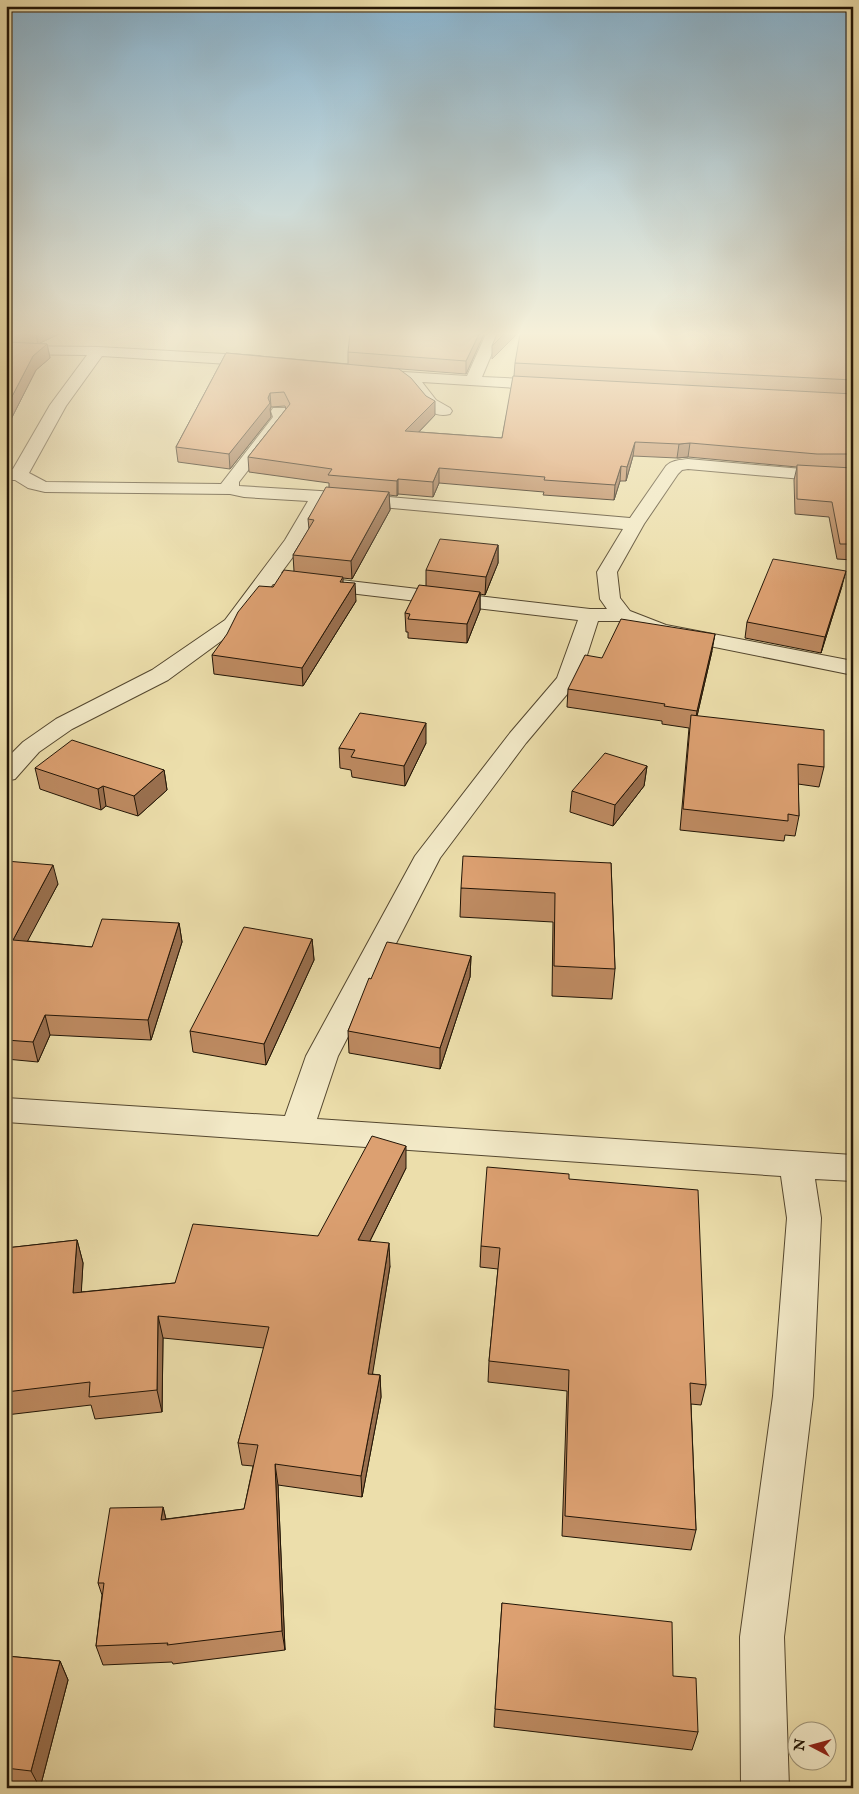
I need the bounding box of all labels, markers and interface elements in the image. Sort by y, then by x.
north arrow [786,1722,836,1772]
text: N [790,1738,810,1753]

